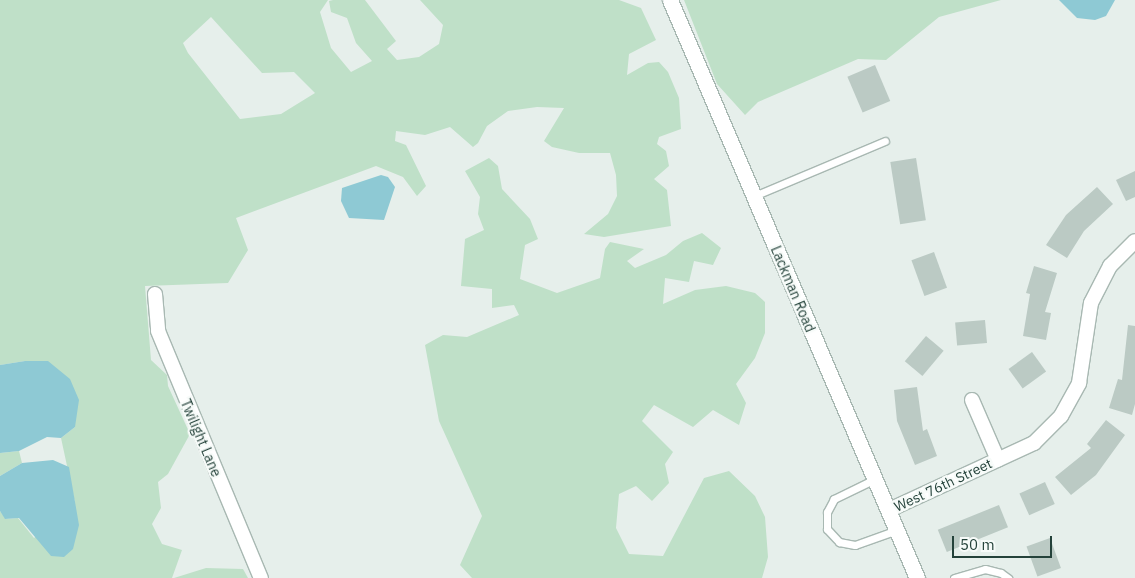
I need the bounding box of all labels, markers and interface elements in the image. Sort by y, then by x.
street label: Lackman Road [767,243,819,335]
street label: Twilight Lane [177,397,225,479]
street label: West 76th Street [891,455,995,515]
scale bar [955,526,1055,558]
text: 50 m [960,535,995,554]

